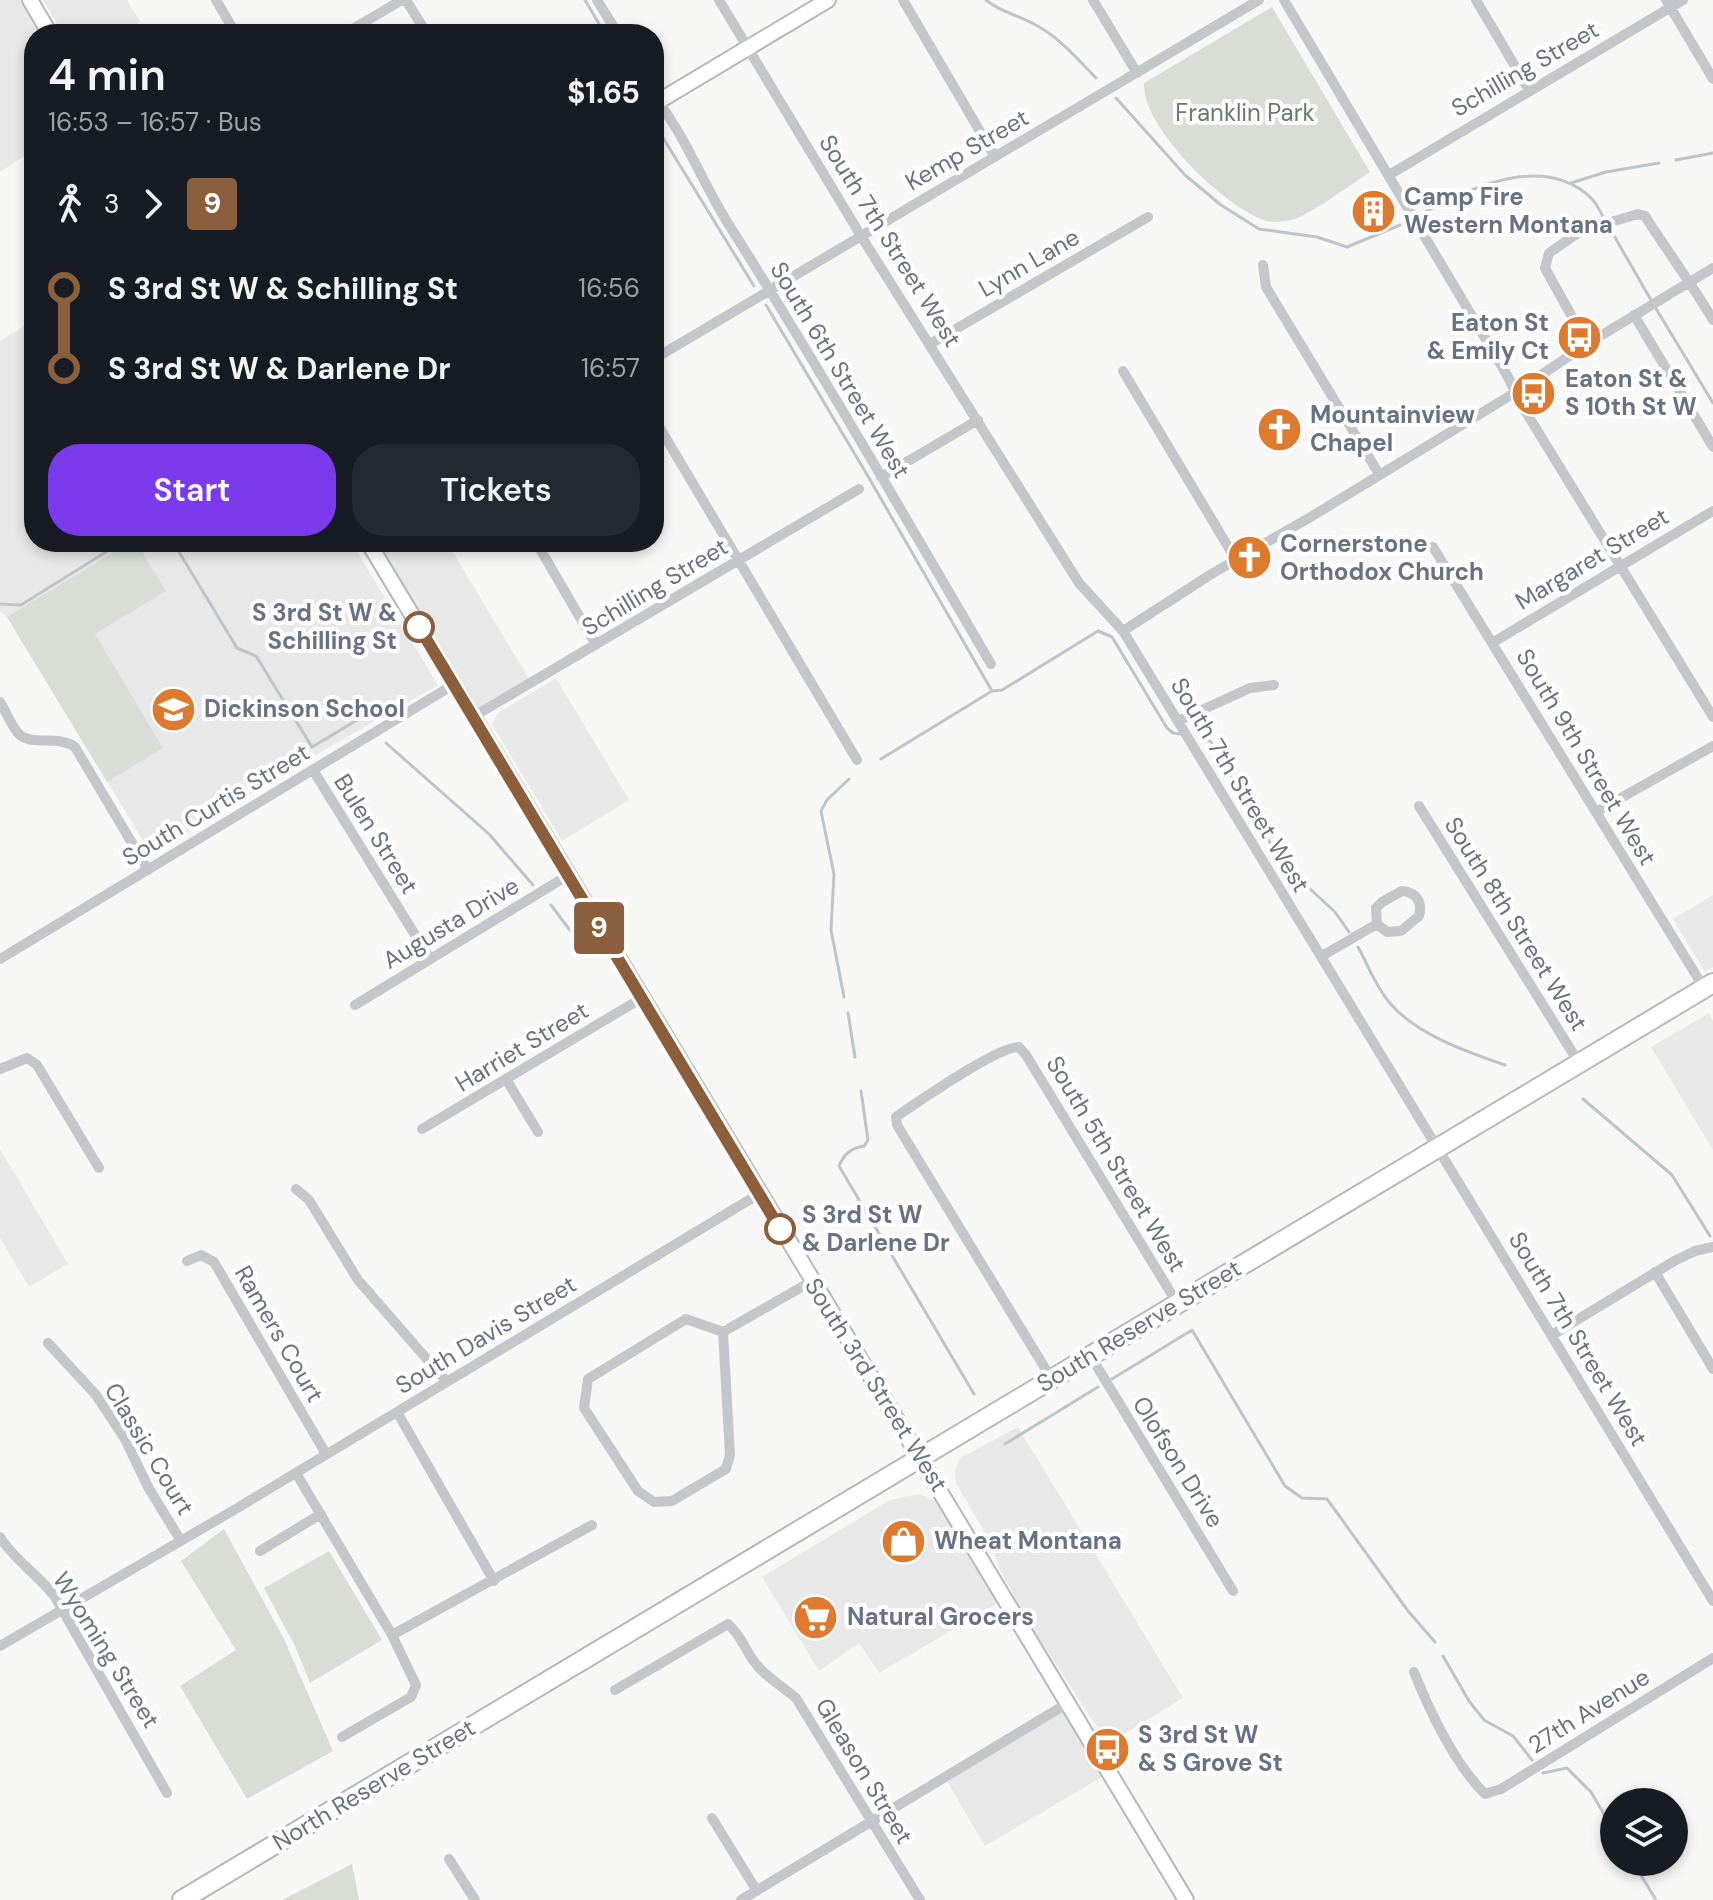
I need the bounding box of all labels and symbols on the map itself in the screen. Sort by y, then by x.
street label: Schilling Street [1445,14,1604,123]
park label: Franklin Park [1175,97,1315,128]
street label: Kemp Street [899,102,1034,197]
street label: South 7th Street West [812,129,968,353]
place label: Camp Fire Western Montana [1404,181,1613,240]
building icon: Camp Fire Western Montana [1349,187,1397,235]
street label: Lynn Lane [973,221,1085,304]
street label: South 6th Street West [763,256,917,484]
place label: Eaton St & Emily Ct [1427,307,1549,366]
bus stop icon: Eaton St & Emily Ct [1556,313,1604,361]
place label: Eaton St & S 10th St W [1565,363,1697,422]
bus stop icon: Eaton St & S 10th St W [1510,369,1558,417]
place label: Mountainview Chapel [1310,399,1475,458]
church icon: Mountainview Chapel [1255,405,1303,453]
street label: Margaret Street [1509,501,1674,617]
place label: Cornerstone Orthodox Church [1280,528,1484,587]
street label: Schilling Street [576,531,734,642]
church icon: Cornerstone Orthodox Church [1225,534,1273,582]
place label: S 3rd St W & Schilling St [252,597,397,656]
marker: S 3rd St W & Schilling St [404,612,434,642]
street label: South 9th Street West [1509,643,1663,871]
street label: South 7th Street West [1164,672,1317,898]
school or university icon: Dickinson School [149,685,197,733]
place label: Dickinson School [204,693,405,724]
street label: South Curtis Street [116,736,315,873]
street label: Bulen Street [327,768,425,899]
street label: South 8th Street West [1438,811,1595,1037]
street label: Augusta Drive [377,870,525,975]
line badge: 9 [573,902,625,954]
street label: Harriet Street [449,995,594,1098]
street label: South 5th Street West [1040,1050,1193,1277]
place label: S 3rd St W & Darlene Dr [802,1199,950,1258]
marker: S 3rd St W & Darlene Dr [765,1214,795,1244]
street label: South 7th Street West [1502,1226,1655,1452]
street label: South Reserve Street [1031,1252,1247,1399]
street label: Ramers Court [228,1260,331,1408]
street label: South Davis Street [390,1268,582,1401]
street label: South 3rd Street West [798,1272,955,1497]
street label: Classic Court [98,1377,201,1521]
street label: Olofson Drive [1126,1390,1231,1533]
shop icon: Wheat Montana [879,1517,927,1565]
place label: Wheat Montana [934,1525,1122,1556]
street label: Wyoming Street [46,1566,167,1734]
supermarket icon: Natural Grocers [792,1593,840,1641]
place label: Natural Grocers [847,1601,1034,1632]
street label: 27th Avenue [1522,1661,1655,1760]
street label: Gleason Street [809,1692,920,1849]
street label: North Reserve Street [267,1712,481,1857]
place label: S 3rd St W & S Grove St [1138,1719,1283,1778]
bus stop icon: S 3rd St W & S Grove St [1083,1725,1131,1773]

